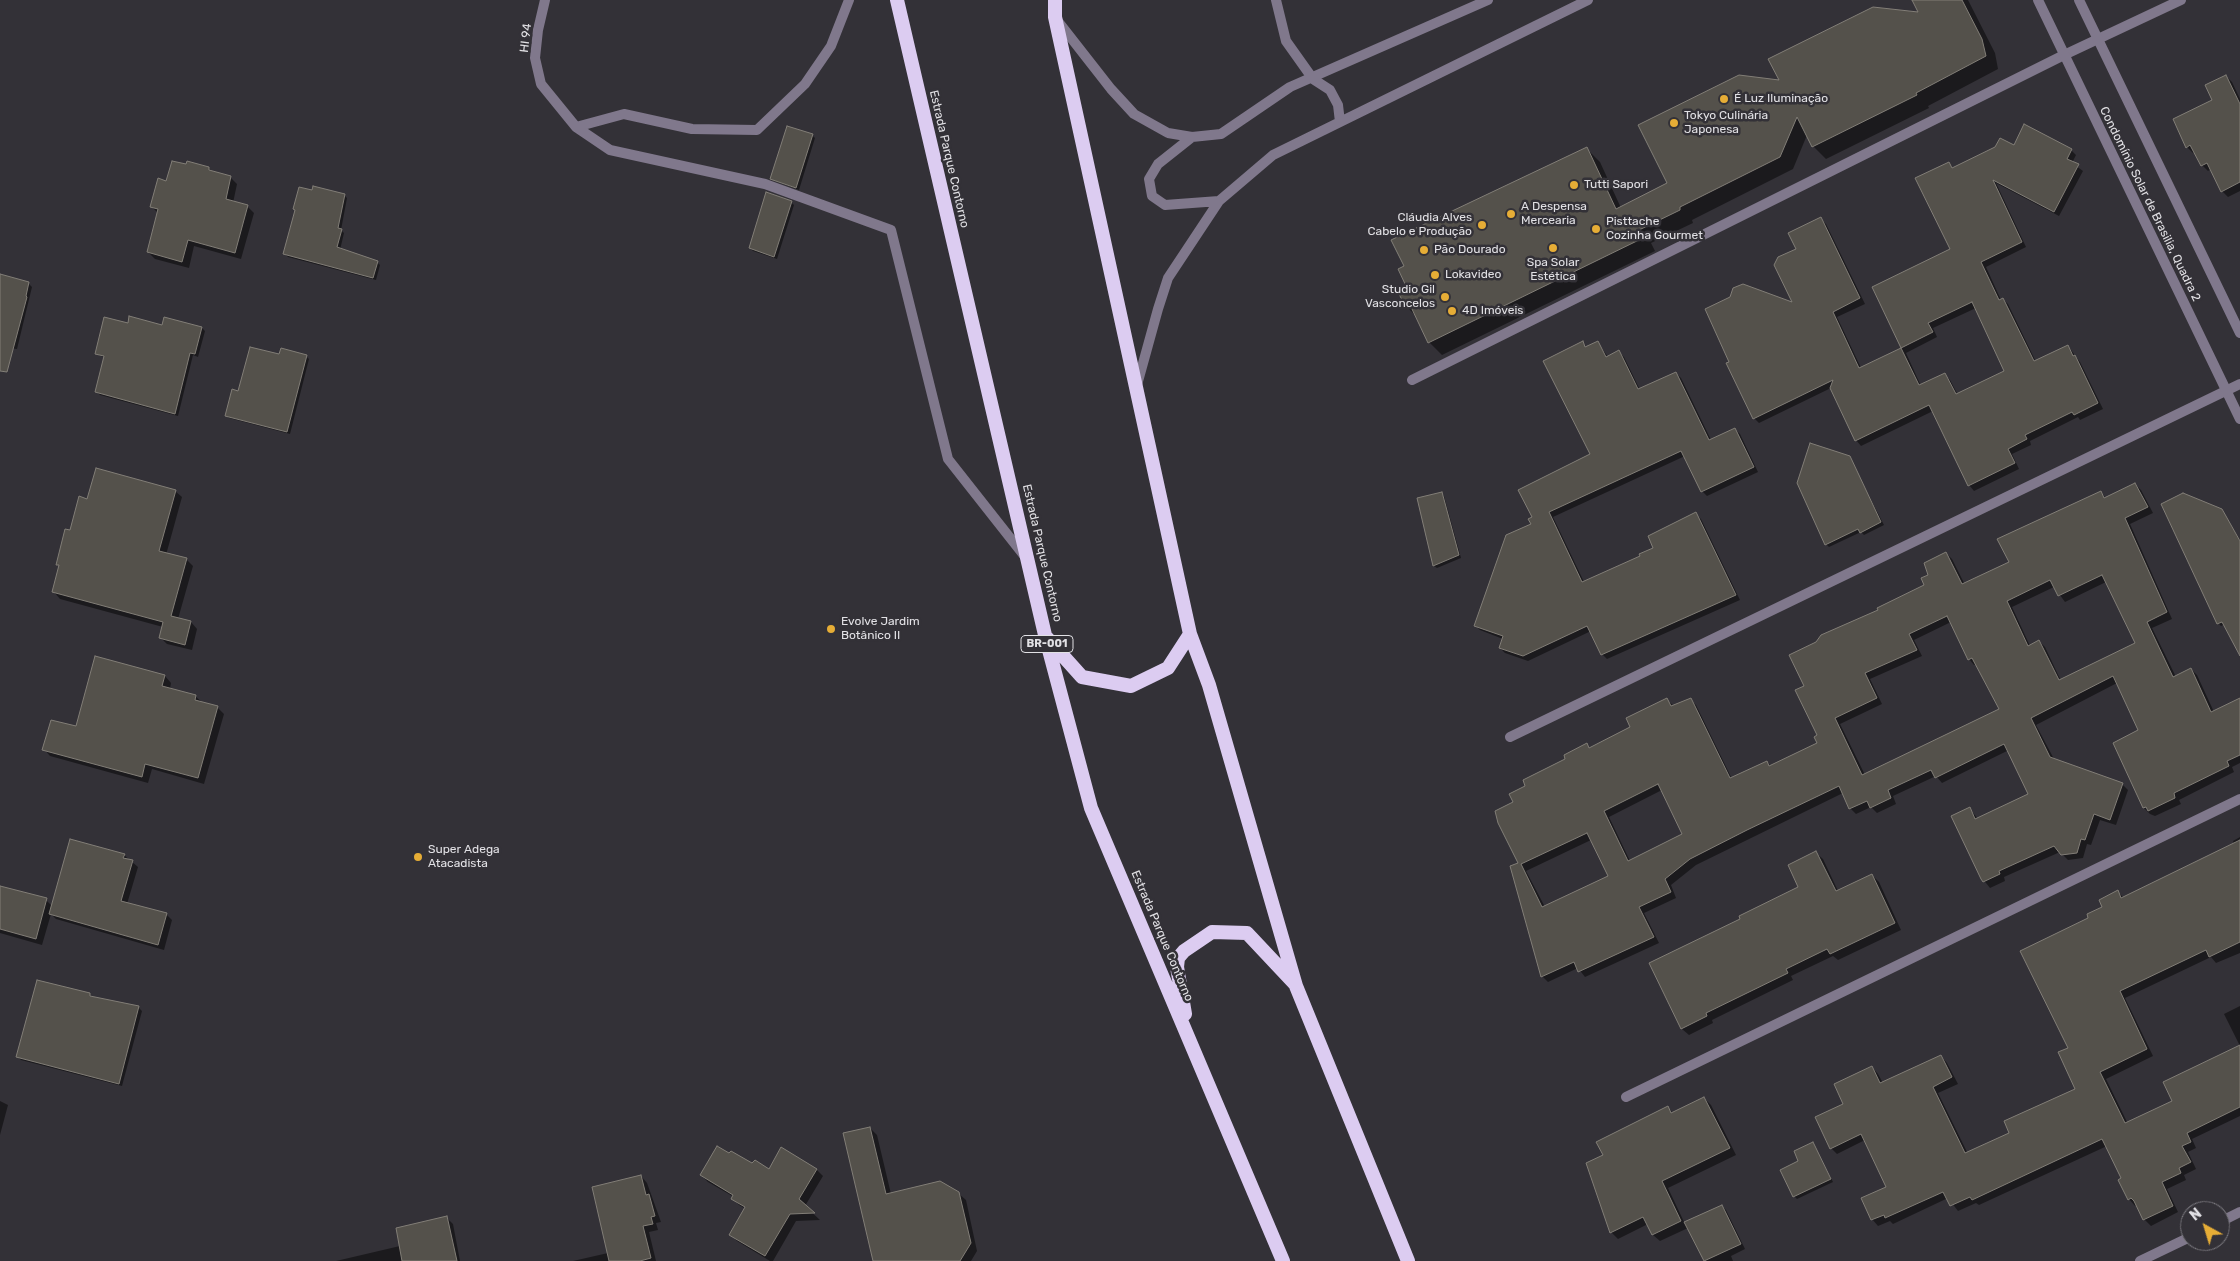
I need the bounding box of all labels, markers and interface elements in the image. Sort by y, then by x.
street label: HI 94 [517,23,535,53]
street label: Estrada Parque Contorno [926,89,972,229]
place label: É Luz Iluminação [1734,92,1828,106]
marker: É Luz Iluminação [1718,93,1730,105]
street label: Condomínio Solar de Brasilia, Quadra 2 [2096,104,2204,304]
place label: Tokyo Culinária Japonesa [1684,109,1768,137]
marker: Tokyo Culinária Japonesa [1668,117,1680,129]
place label: Tutti Sapori [1584,178,1648,192]
marker: Tutti Sapori [1568,179,1580,191]
place label: A Despensa Mercearia [1521,200,1587,228]
marker: A Despensa Mercearia [1505,208,1517,220]
place label: Cláudia Alves Cabelo e Produção [1368,211,1472,239]
place label: Pisttache Cozinha Gourmet [1606,215,1703,243]
marker: Cláudia Alves Cabelo e Produção [1476,219,1488,231]
marker: Pisttache Cozinha Gourmet [1590,223,1602,235]
marker: Spa Solar Estética [1547,242,1559,254]
place label: Pão Dourado [1434,243,1506,257]
marker: Pão Dourado [1418,244,1430,256]
place label: Spa Solar Estética [1527,256,1579,284]
place label: Lokavideo [1445,268,1501,282]
marker: Lokavideo [1429,269,1441,281]
place label: Studio Gil Vasconcelos [1365,283,1435,311]
marker: Studio Gil Vasconcelos [1439,291,1451,303]
place label: 4D Imóveis [1462,304,1523,318]
marker: 4D Imóveis [1446,305,1458,317]
street label: Estrada Parque Contorno [1019,483,1065,623]
place label: Evolve Jardim Botânico II [841,615,920,643]
marker: Evolve Jardim Botânico II [825,623,837,635]
road number: BR-001 [1021,636,1073,652]
place label: Super Adega Atacadista [428,843,500,871]
marker: Super Adega Atacadista [412,851,424,863]
street label: Estrada Parque Contorno [1128,868,1196,1004]
north arrow [2180,1201,2230,1251]
text: N [2187,1205,2205,1225]

